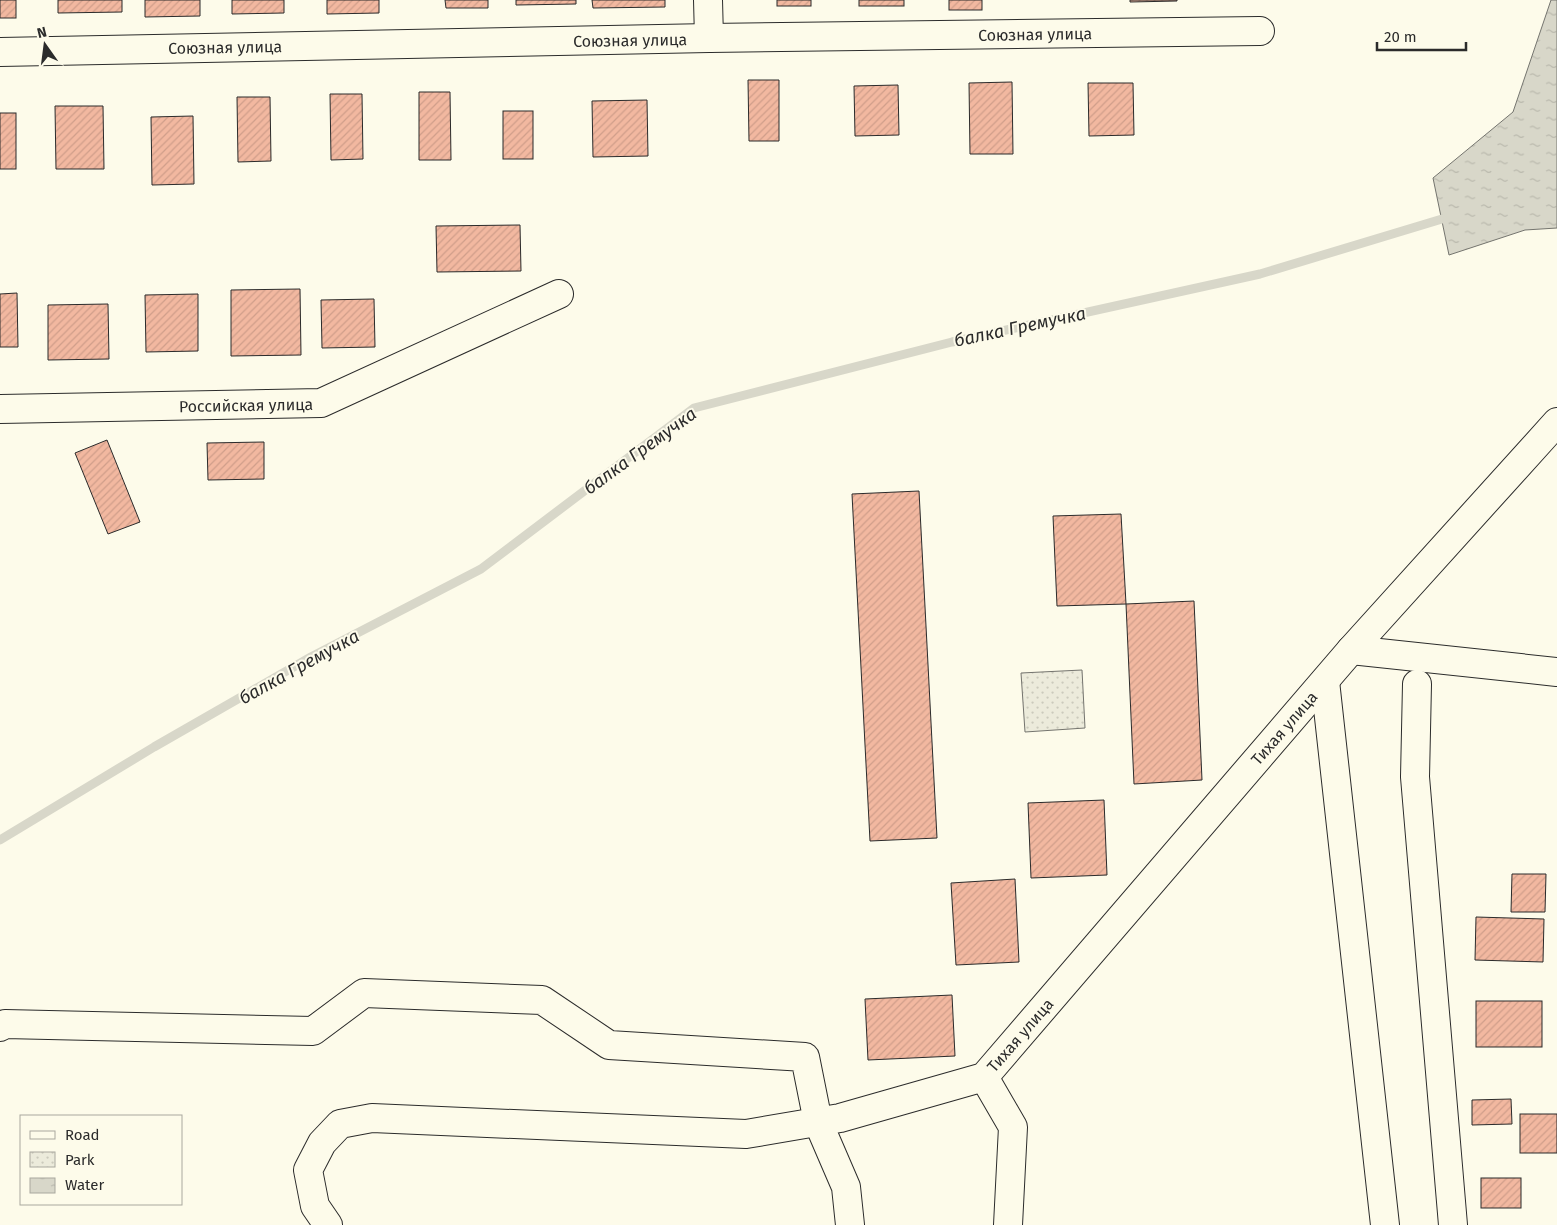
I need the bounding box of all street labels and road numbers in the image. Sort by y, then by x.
street label: Союзная улица [978,24,1092,45]
street label: Союзная улица [573,30,687,51]
street label: Союзная улица [168,37,282,58]
street label: Российская улица [179,395,313,416]
street label: Тихая улица [1247,688,1321,769]
street label: Тихая улица [983,995,1057,1076]

